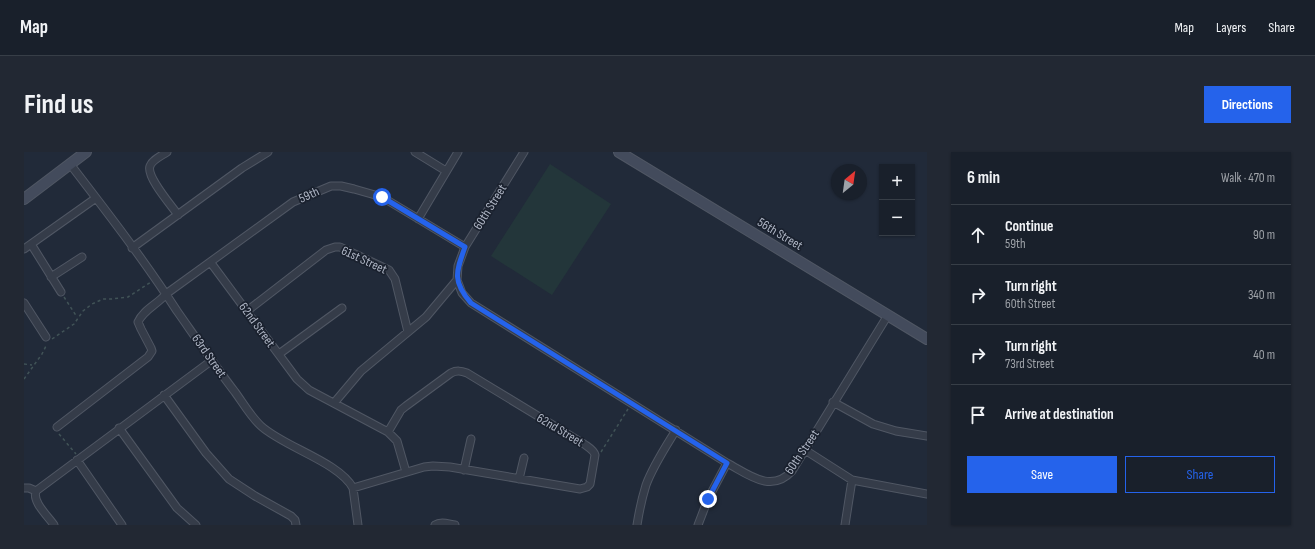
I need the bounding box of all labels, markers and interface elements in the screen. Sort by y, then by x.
text: Map [20,16,48,39]
text: Map [1174,19,1194,36]
text: Layers [1216,19,1246,36]
text: Share [1268,19,1295,36]
button: Directions [1204,86,1291,123]
text: Find us [24,88,93,121]
north arrow [831,164,867,200]
map controls [879,164,915,236]
button: + [879,164,915,200]
text: 6 min [967,168,1000,188]
text: Walk · 470 m [1221,170,1275,186]
street label: 60th Street [470,181,510,233]
street label: 59th [296,183,322,207]
route start [373,188,391,206]
button: − [879,200,915,236]
street label: 56th Street [754,214,806,254]
text: Continue [1005,217,1054,236]
icon: ahead [967,224,989,246]
text: 90 m [1253,227,1275,243]
text: 59th [1005,236,1026,252]
street label: 61st Street [339,243,389,277]
text: Turn right [1005,277,1057,296]
icon: right [967,284,989,306]
text: 340 m [1248,287,1275,303]
text: 60th Street [1005,296,1056,312]
street label: 62nd Street [235,299,279,351]
street label: 63rd Street [188,331,230,381]
text: Turn right [1005,337,1057,356]
icon: right [967,344,989,366]
text: 40 m [1253,347,1275,363]
text: 73rd Street [1005,356,1054,372]
icon: arrive [967,404,989,426]
text: Arrive at destination [1005,405,1114,424]
street label: 62nd Street [534,410,586,450]
street label: 60th Street [781,427,823,477]
button: Save [967,456,1117,493]
button: Share [1125,456,1275,493]
route end [699,490,717,508]

